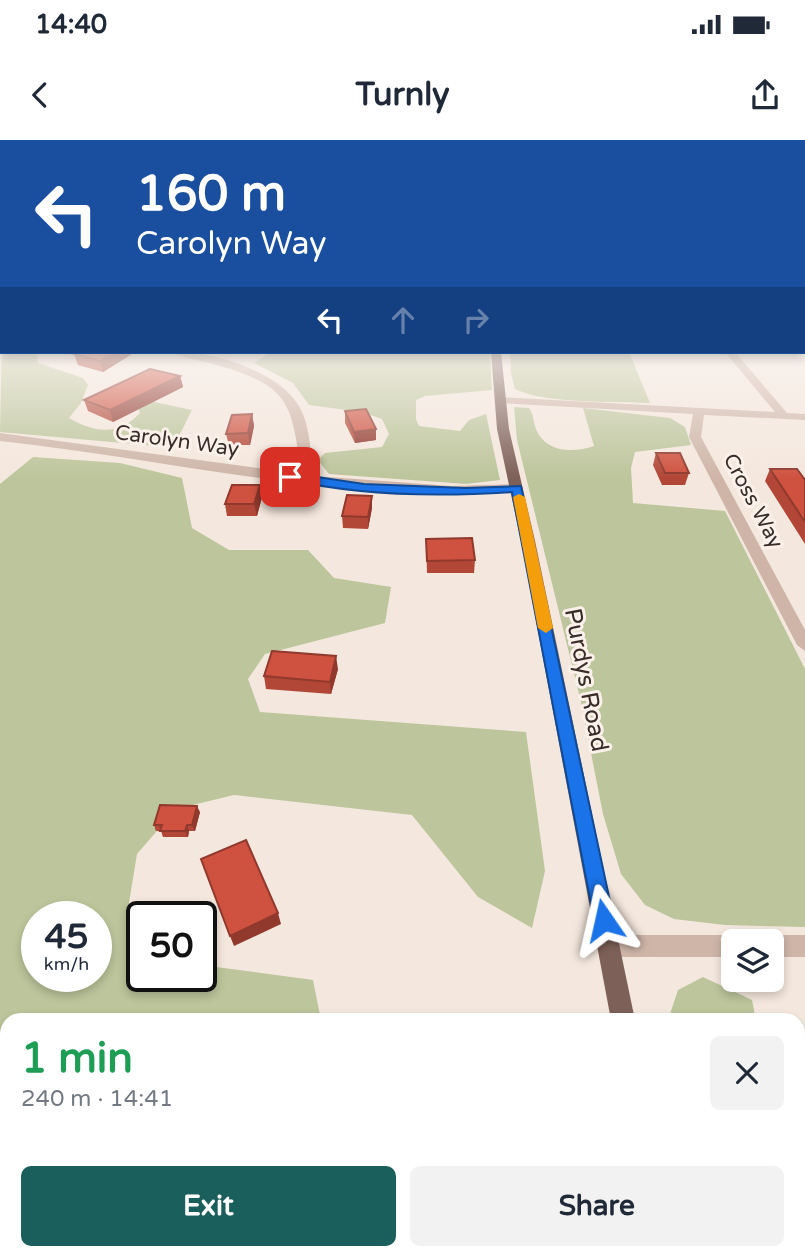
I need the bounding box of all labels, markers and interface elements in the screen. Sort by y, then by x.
text: 14:40 [35,9,107,40]
icon: back [21,76,59,114]
text: Turnly [356,76,449,114]
icon: share [746,76,784,114]
text: 160 m [136,165,286,224]
icon: left [21,168,112,259]
text: Carolyn Way [136,225,326,263]
icon: left [311,301,349,339]
icon: ahead [384,301,422,339]
icon: right [457,301,495,339]
street label: Carolyn Way [113,420,241,462]
pin [260,447,320,507]
street label: Cross Way [718,449,788,553]
icon: arrive [271,458,309,496]
street label: Purdys Road [558,606,614,754]
position arrow [567,883,641,957]
speed limit sign: 50 [126,901,217,992]
text: 45 [45,916,88,958]
map controls [721,929,784,992]
button: layers [721,929,784,992]
text: km/h [44,953,89,975]
text: 1 min [21,1033,133,1084]
button: close [710,1036,784,1110]
text: 240 m · 14:41 [21,1085,173,1113]
button: Exit [21,1166,396,1246]
button: Share [410,1166,784,1246]

